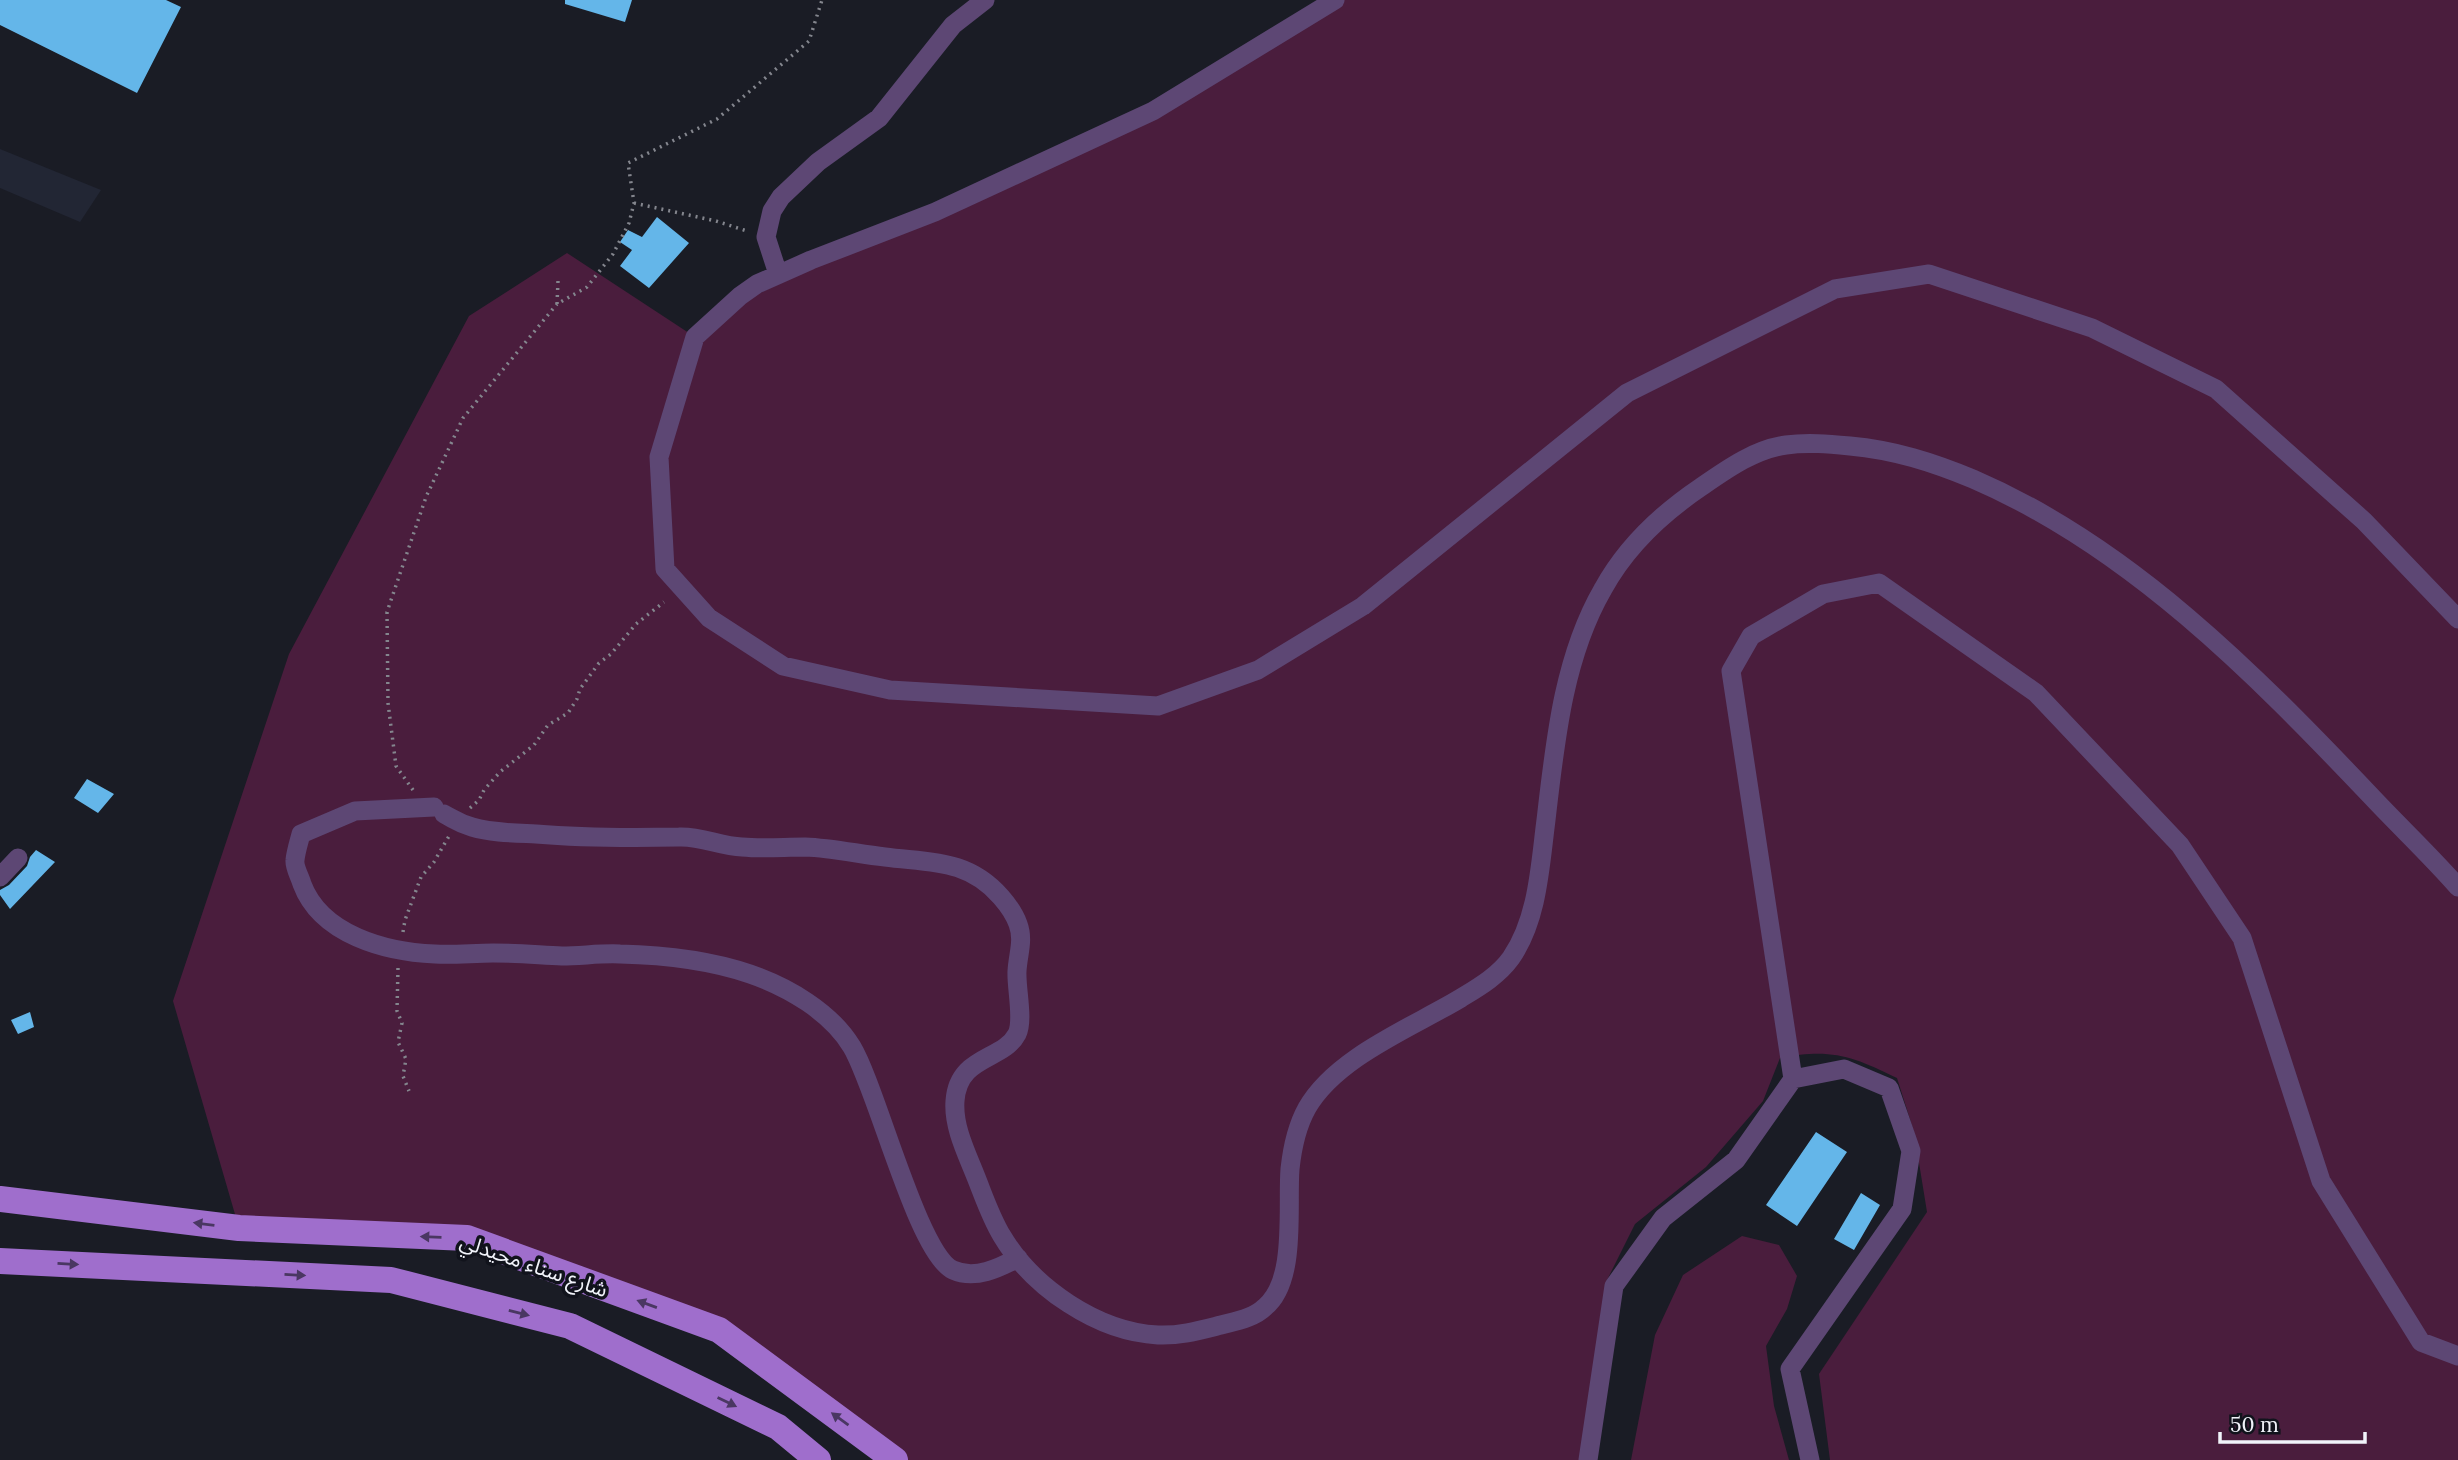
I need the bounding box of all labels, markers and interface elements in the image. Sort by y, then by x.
one-way arrow [193,1218,215,1229]
street label: شارع سناء محيدلي [456,1227,612,1306]
one-way arrow [419,1231,441,1242]
one-way arrow [57,1259,79,1270]
one-way arrow [285,1270,307,1281]
one-way arrow [636,1298,657,1309]
one-way arrow [508,1308,530,1319]
one-way arrow [717,1396,737,1408]
scale bar [2220,1400,2365,1444]
text: 50 m [2230,1411,2279,1438]
one-way arrow [831,1413,849,1427]

